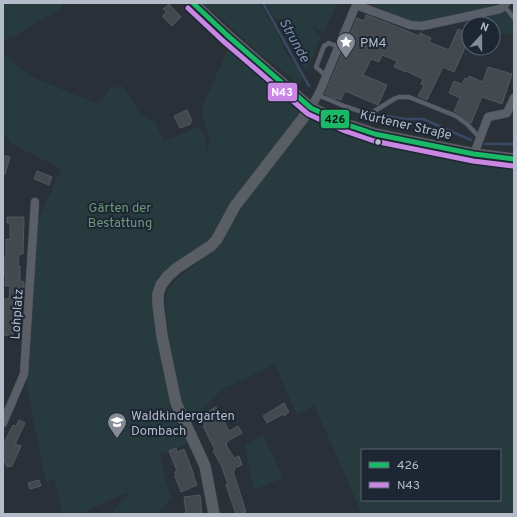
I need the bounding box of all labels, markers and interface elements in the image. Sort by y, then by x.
water label: Strunde [275,16,313,66]
north arrow [461,16,501,56]
text: N [478,20,490,36]
place icon: PM4 [335,31,357,59]
place label: PM4 [360,36,386,52]
line badge: N43 [267,82,298,102]
text: N43 [271,86,293,100]
street label: Kürtener Straße [358,108,453,144]
line badge: 426 [320,109,350,129]
text: 426 [325,113,346,127]
unlabelled marker [373,137,383,147]
park label: Gärten der Bestattung [88,201,152,232]
street label: Lohplatz [8,288,28,340]
place label: Waldkindergarten Dombach [131,409,235,440]
school or university icon: Waldkindergarten Dombach [106,411,128,439]
legend [361,449,501,501]
text: 426 [397,458,419,474]
text: N43 [397,478,420,494]

